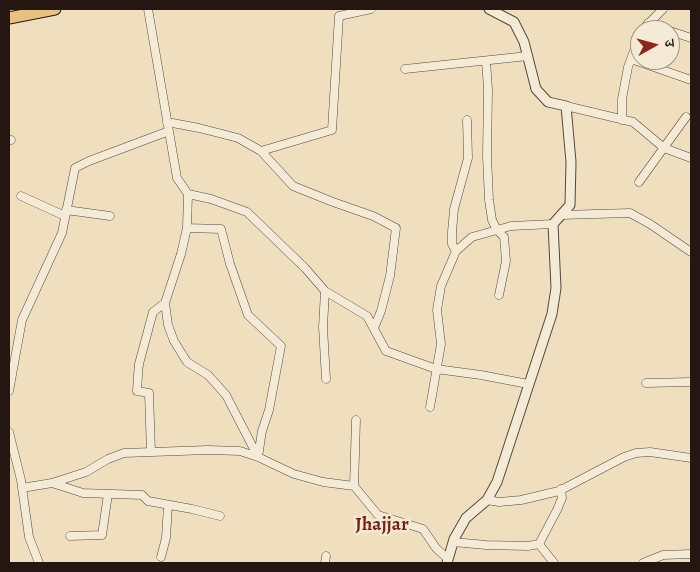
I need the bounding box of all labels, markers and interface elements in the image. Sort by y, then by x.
north arrow [630,20,680,70]
text: उ [660,39,679,48]
district label: Jhajjar [355,514,409,536]

